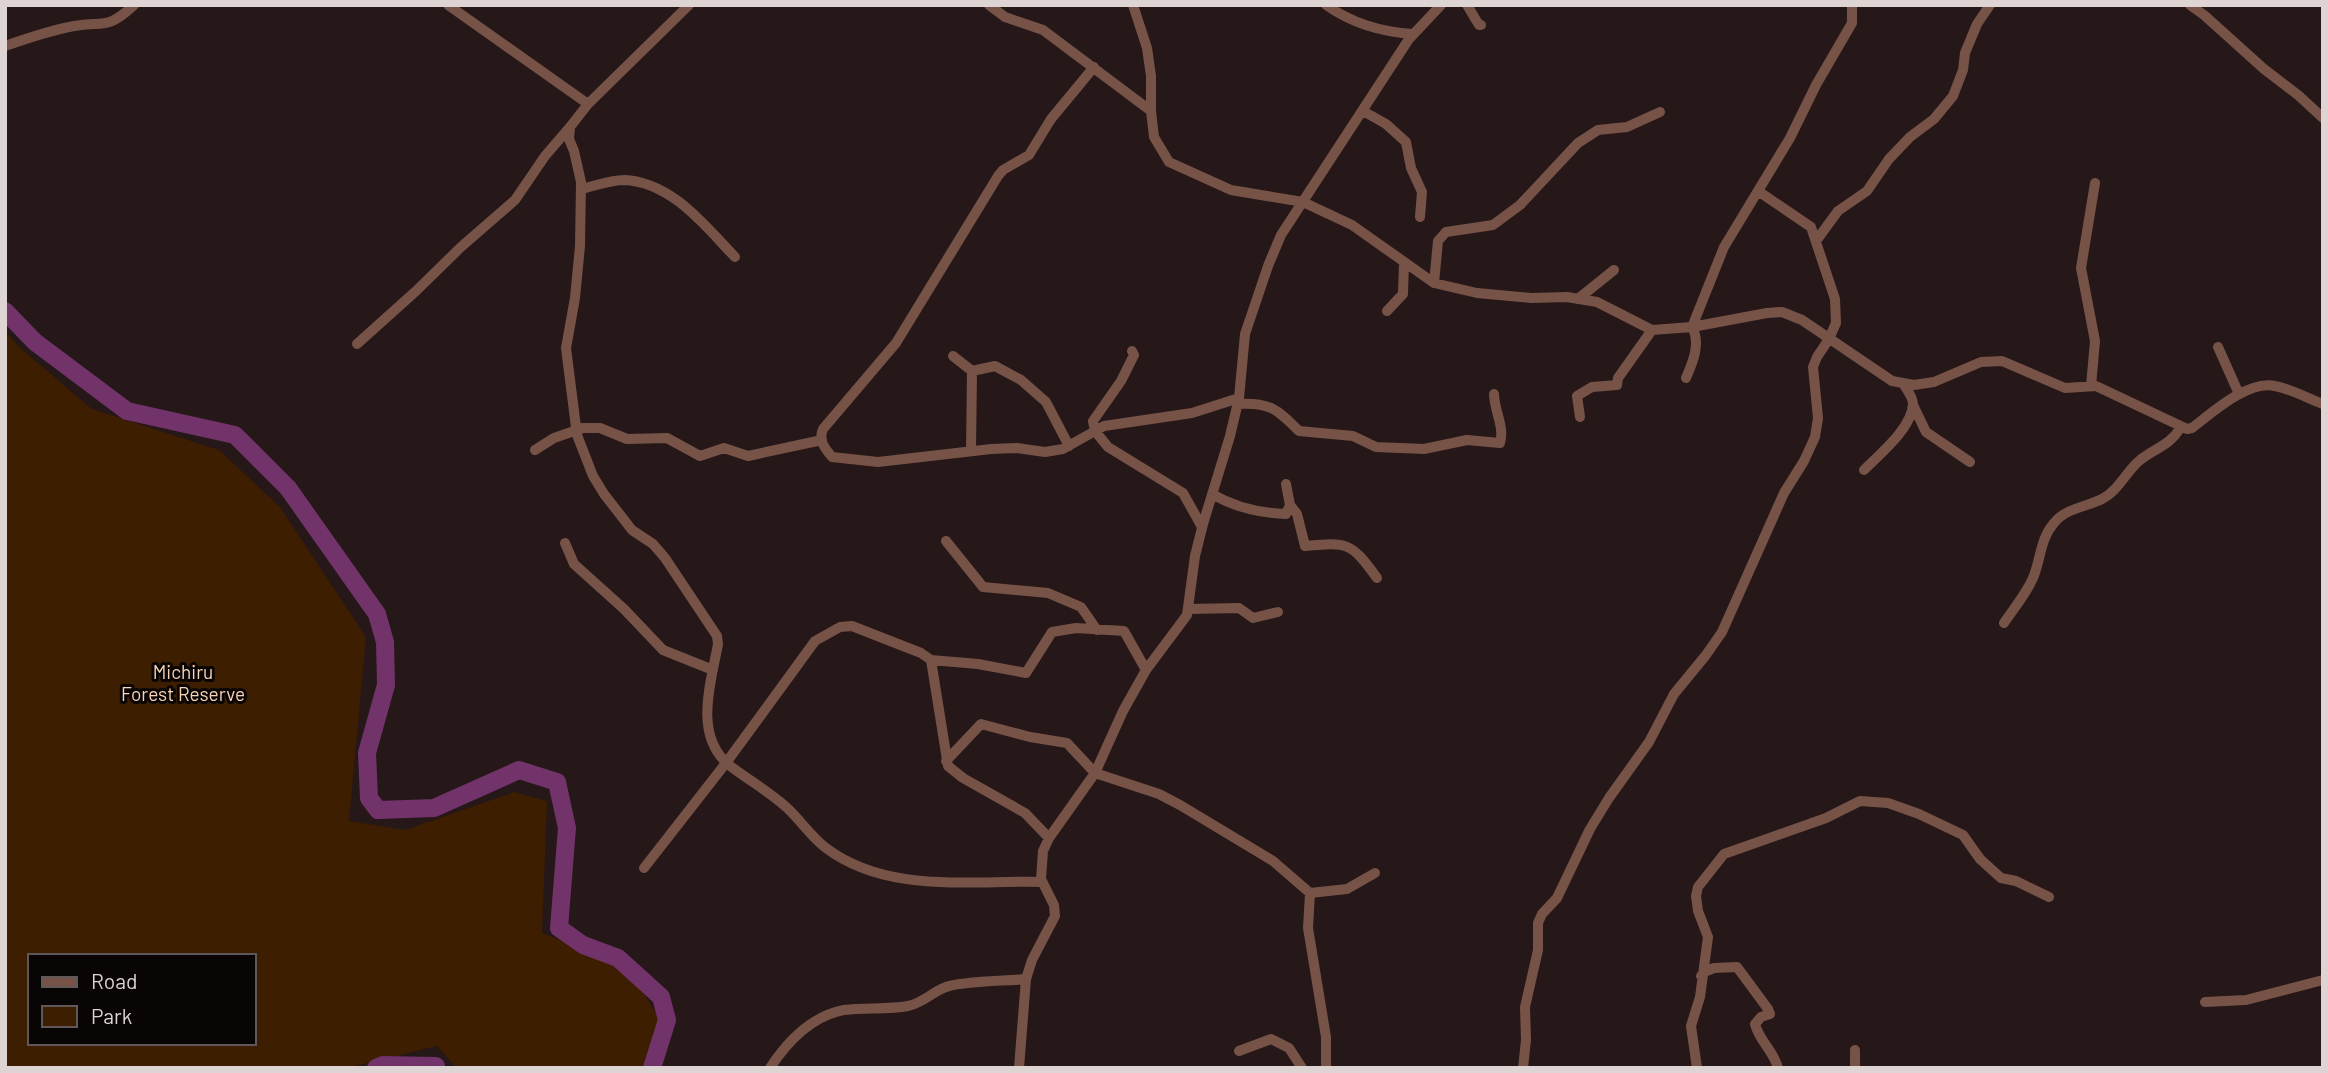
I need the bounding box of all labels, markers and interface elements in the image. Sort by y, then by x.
park label: Michiru Forest Reserve [121,660,245,705]
legend [28,954,256,1045]
text: Road [91,968,137,993]
text: Park [91,1003,132,1028]

